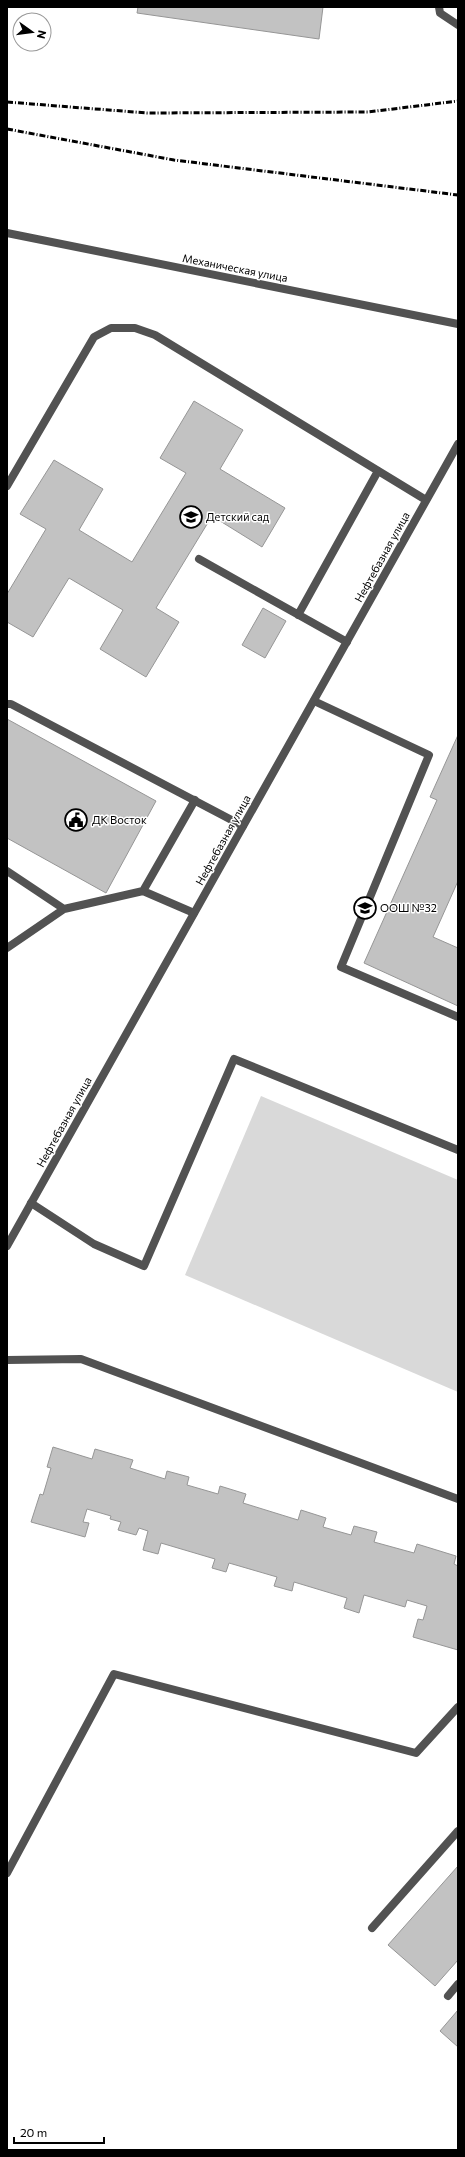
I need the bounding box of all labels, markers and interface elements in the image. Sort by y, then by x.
north arrow [12,12,52,52]
text: N [35,29,49,40]
street label: Механическая улица [181,251,289,284]
school or university icon: Детский сад [178,504,204,530]
street label: Нефтебазная улица [351,509,412,604]
place label: Детский сад [206,510,270,523]
street label: Нефтебазная улица [192,792,253,887]
public building icon: ДК Восток [63,807,89,833]
place label: ДК Восток [92,813,147,826]
school or university icon: ООШ №32 [352,895,378,921]
place label: ООШ №32 [380,901,437,914]
street label: Нефтебазная улица [33,1074,94,1169]
scale bar [14,2119,104,2145]
text: 20 m [20,2125,47,2139]

